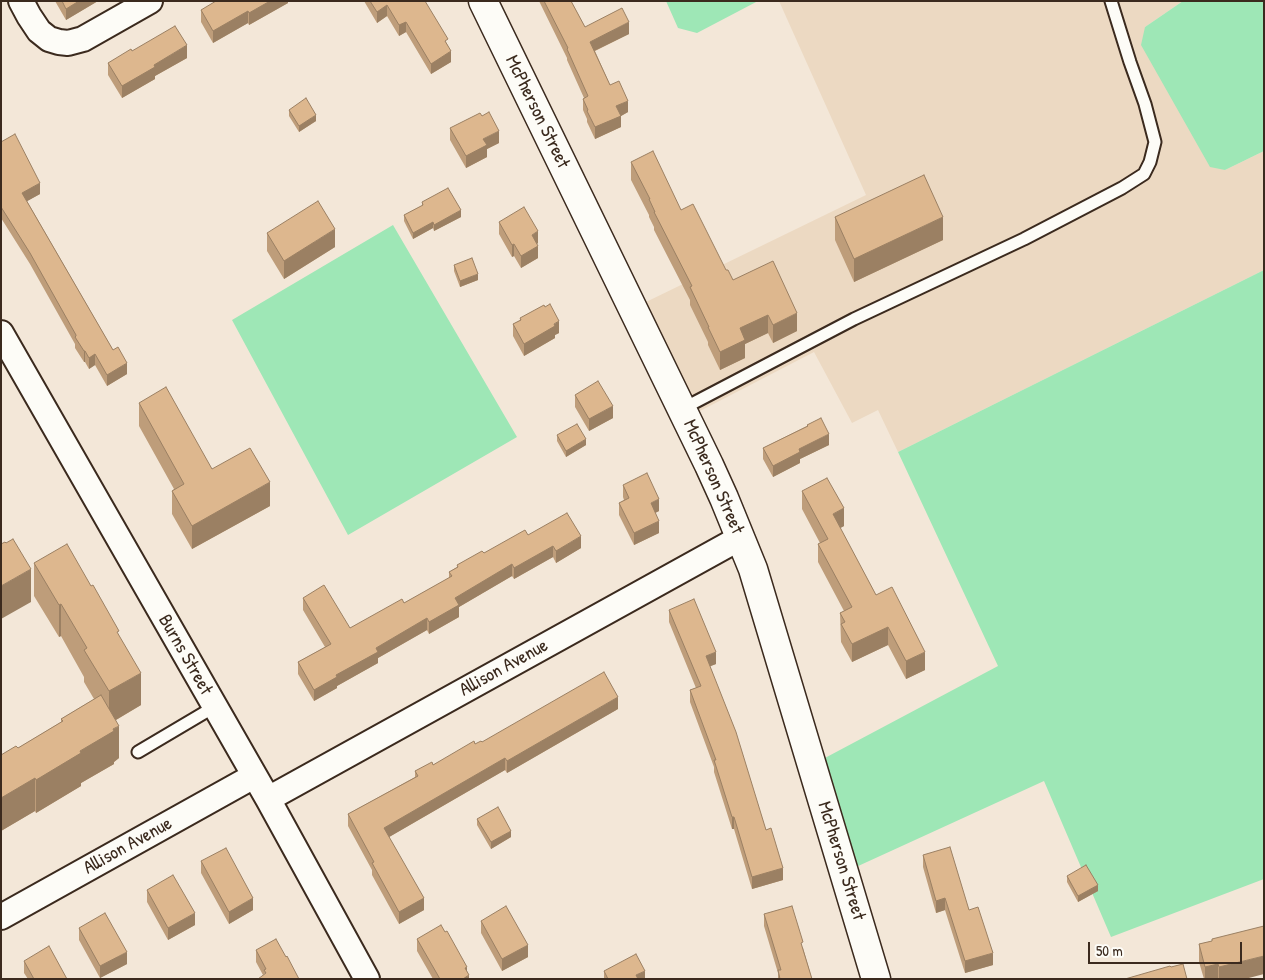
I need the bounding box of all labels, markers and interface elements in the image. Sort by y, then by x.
street label: McPherson Street [500,52,574,172]
street label: McPherson Street [678,416,748,538]
street label: Burns Street [153,611,217,699]
street label: Allison Avenue [456,634,552,702]
street label: McPherson Street [812,799,870,923]
street label: Allison Avenue [80,812,176,880]
scale bar [1090,932,1244,964]
text: 50 m [1096,940,1123,961]

